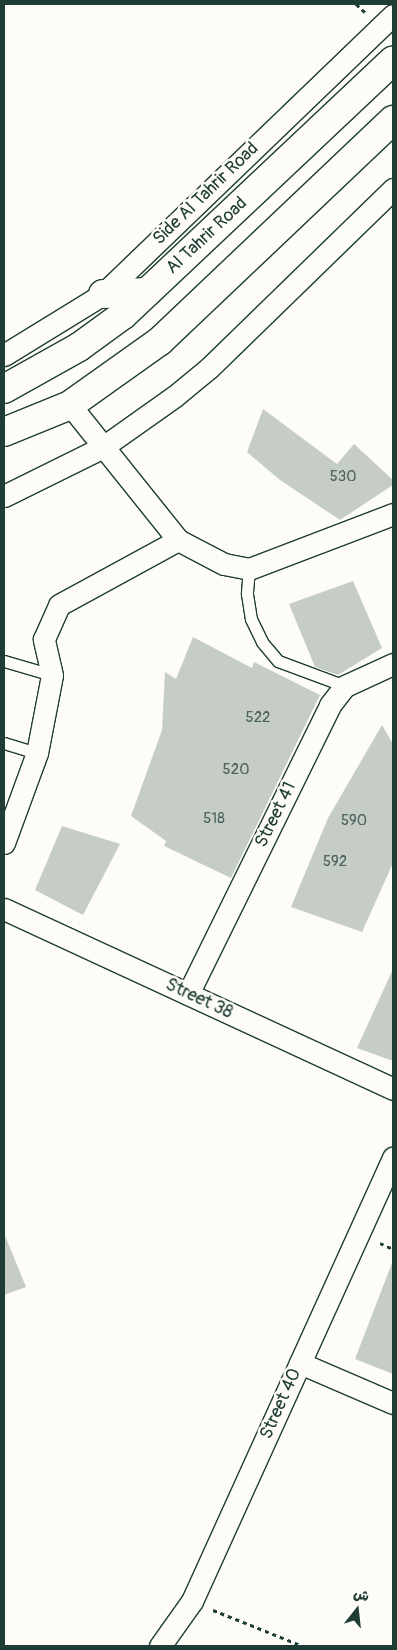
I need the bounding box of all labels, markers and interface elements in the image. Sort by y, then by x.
street label: Side Al Tahrir Road [149,138,263,250]
street label: Al Tahrir Road [162,193,252,279]
house number: 530 [330,468,356,486]
house number: 522 [246,709,270,727]
house number: 520 [223,761,249,779]
street label: Street 41 [251,779,301,851]
house number: 518 [203,810,225,828]
house number: 590 [341,812,367,830]
house number: 592 [323,853,347,871]
street label: Street 38 [162,974,236,1024]
street label: Street 40 [256,1365,306,1443]
north arrow [332,1585,382,1635]
text: ش [352,1585,371,1605]

